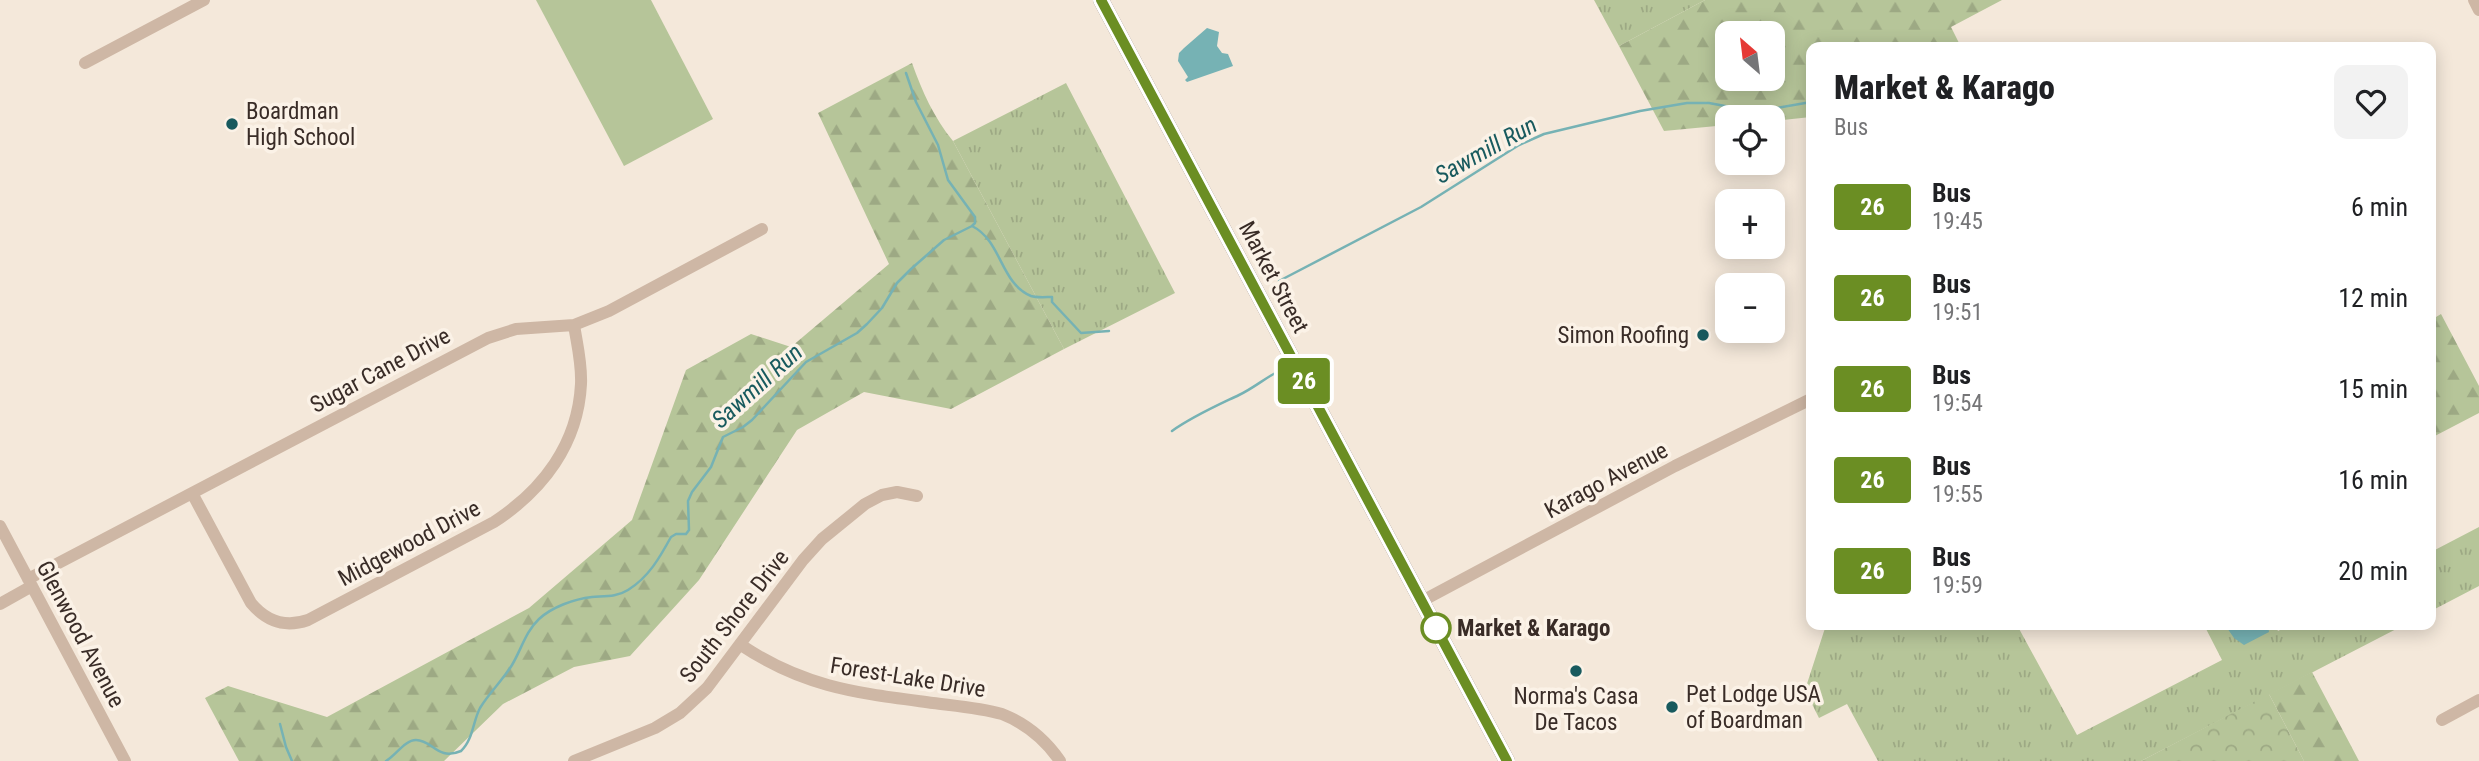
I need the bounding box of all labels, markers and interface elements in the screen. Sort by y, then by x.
north arrow [1715,21,1785,91]
map controls [1715,21,1785,343]
button: heart [2334,65,2408,139]
text: Market & Karago [1834,68,2055,107]
place label: Boardman High School [246,98,355,151]
button: locate [1715,105,1785,175]
water label: Sawmill Run [1430,111,1542,189]
text: Bus [1834,114,1868,141]
marker: Boardman High School [224,116,240,132]
text: Bus [1932,178,1971,208]
button: + [1715,189,1785,259]
text: 6 min [2351,192,2408,222]
text: 26 [1860,193,1885,221]
text: 19:45 [1932,208,1983,235]
street label: Market Street [1233,217,1314,338]
text: Bus [1932,269,1971,299]
button: − [1715,273,1785,343]
text: 12 min [2338,283,2408,313]
text: 26 [1860,284,1885,312]
text: 19:51 [1932,299,1983,326]
street label: Sugar Cane Drive [306,322,455,419]
place label: Simon Roofing [1557,322,1689,349]
marker: Simon Roofing [1695,327,1711,343]
water label: Sawmill Run [706,338,808,434]
line badge: 26 [1272,358,1336,404]
text: Bus [1932,360,1971,390]
text: 26 [1292,367,1316,395]
text: 15 min [2338,374,2408,404]
text: 26 [1860,375,1885,403]
text: 19:54 [1932,390,1983,417]
street label: Karago Avenue [1540,437,1672,524]
text: Bus [1932,451,1971,481]
text: 16 min [2338,465,2408,495]
text: 26 [1860,466,1885,494]
text: 19:55 [1932,481,1983,508]
street label: Midgewood Drive [334,495,485,592]
text: Bus [1932,542,1971,572]
street label: South Shore Drive [674,545,795,688]
street label: Glenwood Avenue [31,556,130,712]
text: 20 min [2338,556,2408,586]
text: 26 [1860,557,1885,585]
text: 19:59 [1932,572,1983,599]
marker: Market & Karago [1421,613,1451,643]
place label: Market & Karago [1457,615,1610,642]
street label: Forest-Lake Drive [828,652,988,703]
marker: Norma's Casa De Tacos [1568,663,1584,679]
place label: Pet Lodge USA of Boardman [1686,681,1821,734]
place label: Norma's Casa De Tacos [1514,683,1638,736]
marker: Pet Lodge USA of Boardman [1664,699,1680,715]

